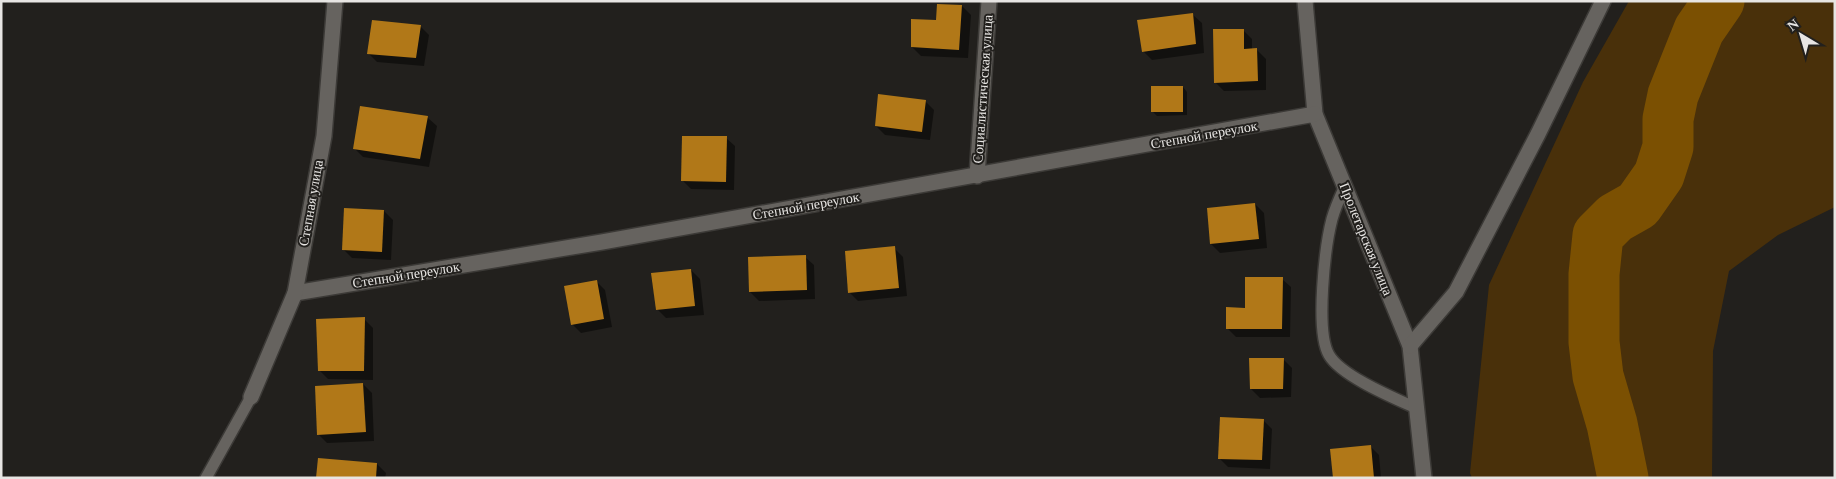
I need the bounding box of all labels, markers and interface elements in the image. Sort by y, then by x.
north arrow [1776,10,1826,60]
street label: Социалистическая улица [970,13,996,164]
text: N [1785,16,1802,34]
street label: Степной переулок [1149,118,1259,152]
street label: Степная улица [296,158,326,247]
street label: Пролетарская улица [1337,180,1396,298]
street label: Степной переулок [751,189,861,223]
street label: Степной переулок [351,259,461,291]

